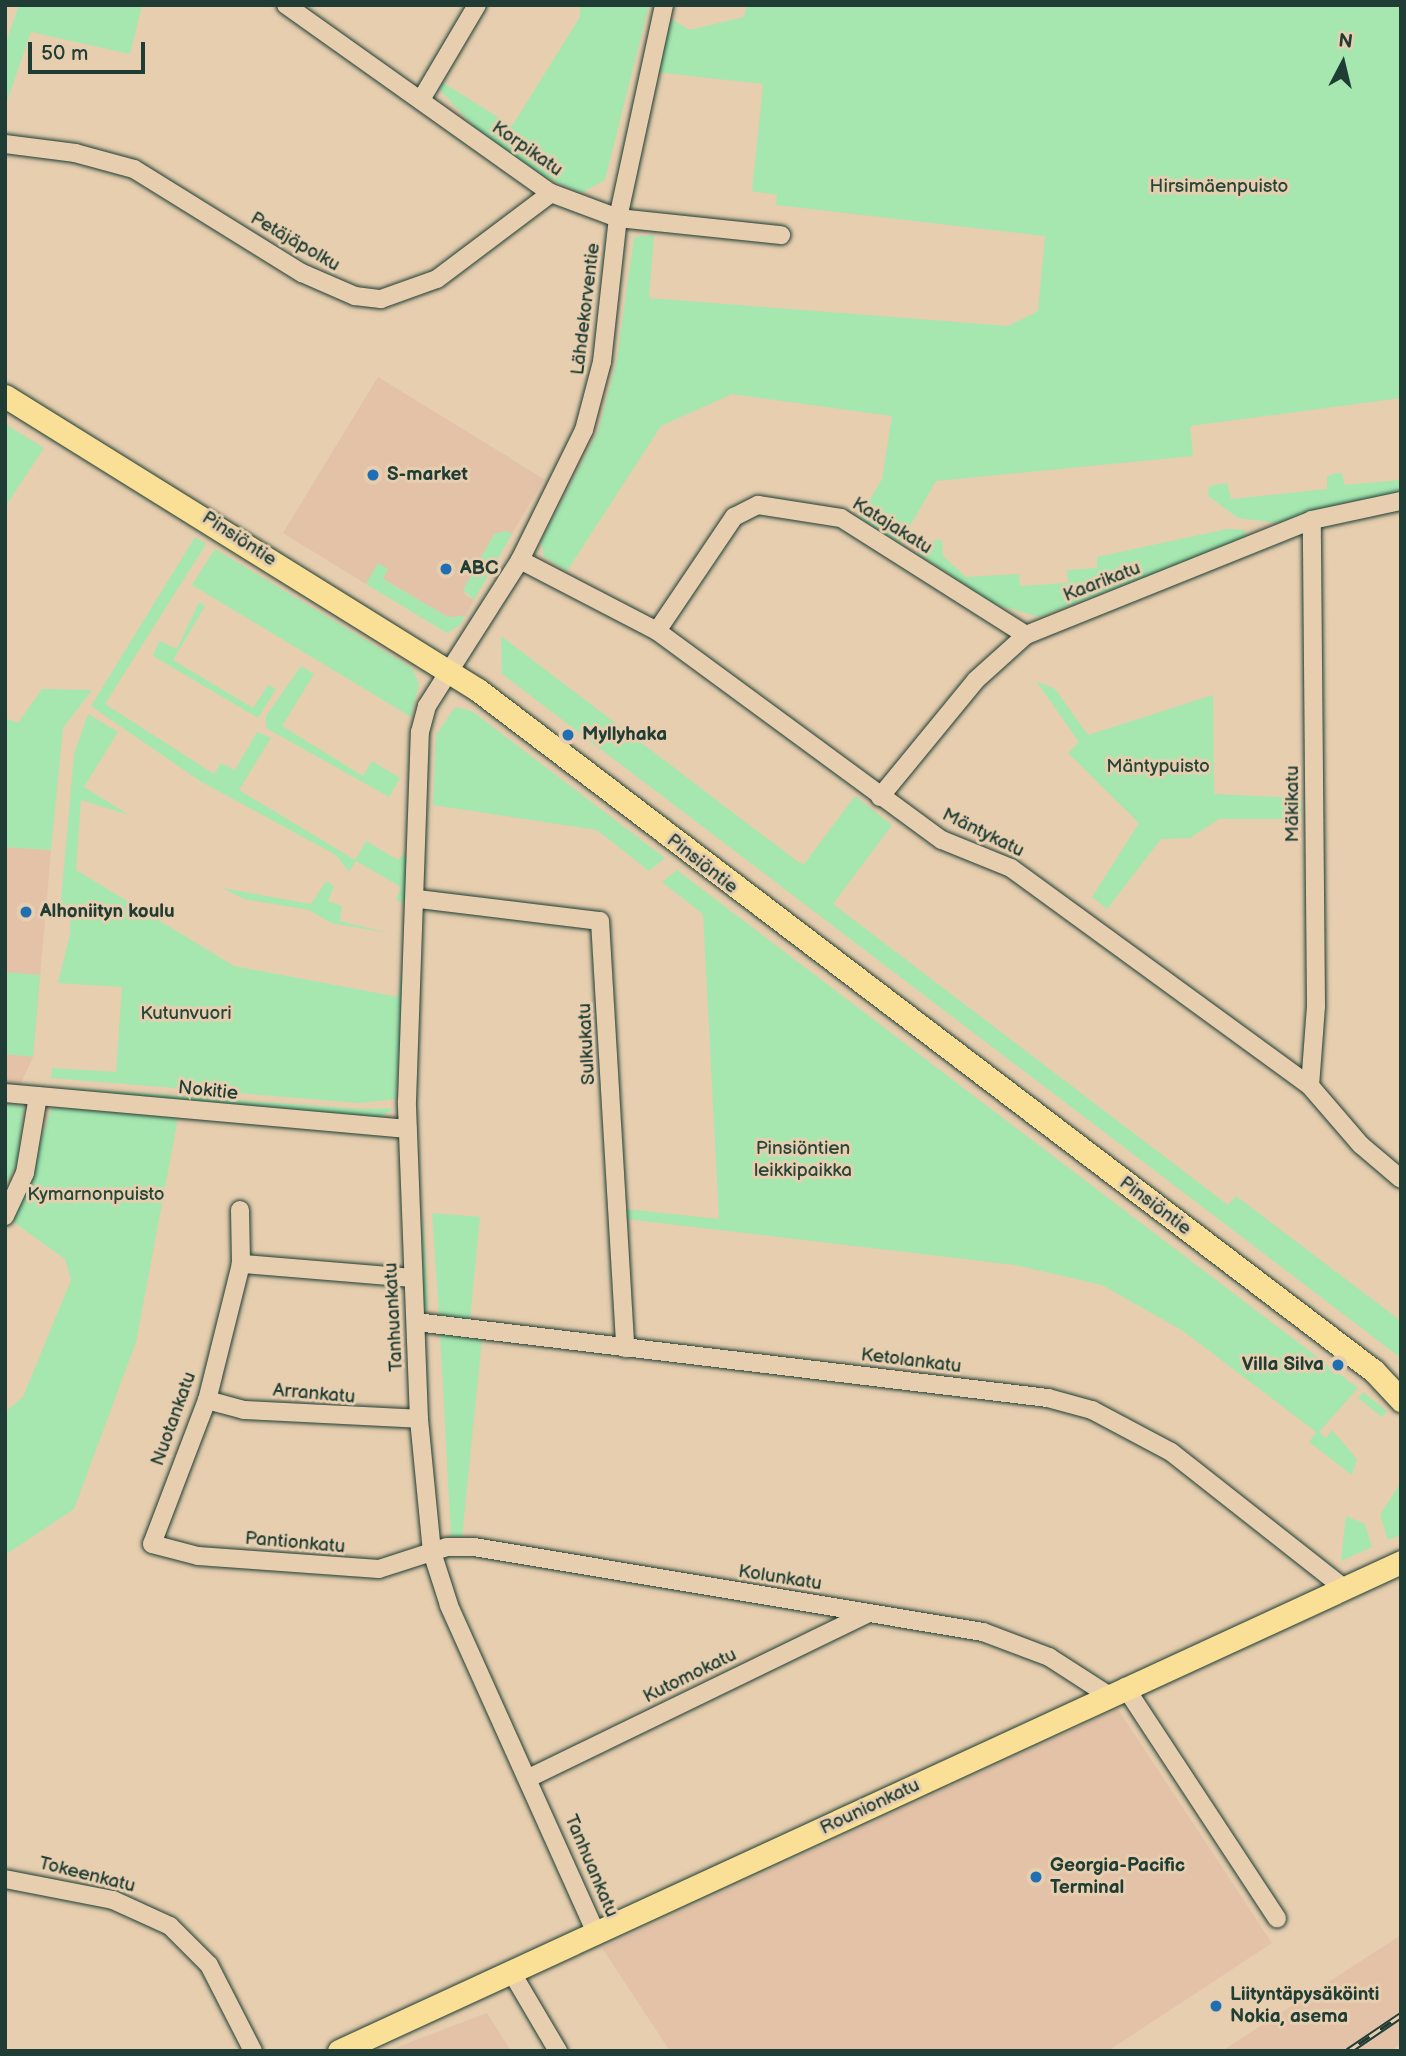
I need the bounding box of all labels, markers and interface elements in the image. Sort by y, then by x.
scale bar [32,28,149,72]
north arrow [1308,28,1378,98]
text: N [1337,29,1354,54]
text: 50 m [41,41,88,66]
street label: Korpikatu [487,116,567,182]
park label: Hirsimäenpuisto [1150,176,1288,198]
street label: Petäjäpolku [246,207,344,277]
street label: Lähdekorventie [567,242,605,376]
place label: S-market [387,464,468,486]
marker: S-market [365,467,381,483]
street label: Katajakatu [848,492,936,560]
street label: Pinsiöntie [198,507,280,571]
street label: Kaarikatu [1060,557,1144,607]
place label: ABC [460,558,498,580]
marker: ABC [438,561,454,577]
place label: Myllyhaka [582,724,667,746]
marker: Myllyhaka [560,727,576,743]
park label: Mäntypuisto [1106,756,1210,778]
street label: Mäkikatu [1282,766,1304,842]
street label: Mäntykatu [938,803,1028,863]
street label: Pinsiöntie [662,829,742,899]
place label: Alhoniityn koulu [40,901,175,923]
marker: Alhoniityn koulu [18,904,34,920]
street label: Sulkukatu [573,1002,601,1086]
park label: Kutunvuori [140,1003,232,1025]
street label: Nokitie [177,1077,239,1105]
park label: Pinsiöntien leikkipaikka [754,1138,852,1182]
street label: Pinsiöntie [1115,1172,1195,1240]
park label: Kymarnonpuisto [27,1184,165,1206]
street label: Tanhuankatu [380,1262,408,1372]
street label: Ketolankatu [859,1344,963,1378]
place label: Villa Silva [1242,1354,1324,1376]
marker: Villa Silva [1330,1357,1346,1373]
street label: Nuotankatu [146,1369,202,1469]
street label: Arrankatu [272,1379,356,1409]
street label: Pantionkatu [244,1527,346,1559]
street label: Kolunkatu [737,1560,823,1596]
street label: Kutomokatu [640,1644,740,1708]
street label: Rounionkatu [817,1774,923,1840]
street label: Tanhuankatu [559,1811,623,1921]
street label: Tokeenkatu [36,1852,138,1898]
place label: Georgia-Pacific Terminal [1050,1855,1185,1899]
marker: Georgia-Pacific Terminal [1028,1869,1044,1885]
place label: Liityntäpysäköinti Nokia, asema [1230,1984,1379,2028]
marker: Liityntäpysäköinti Nokia, asema [1208,1998,1224,2014]

